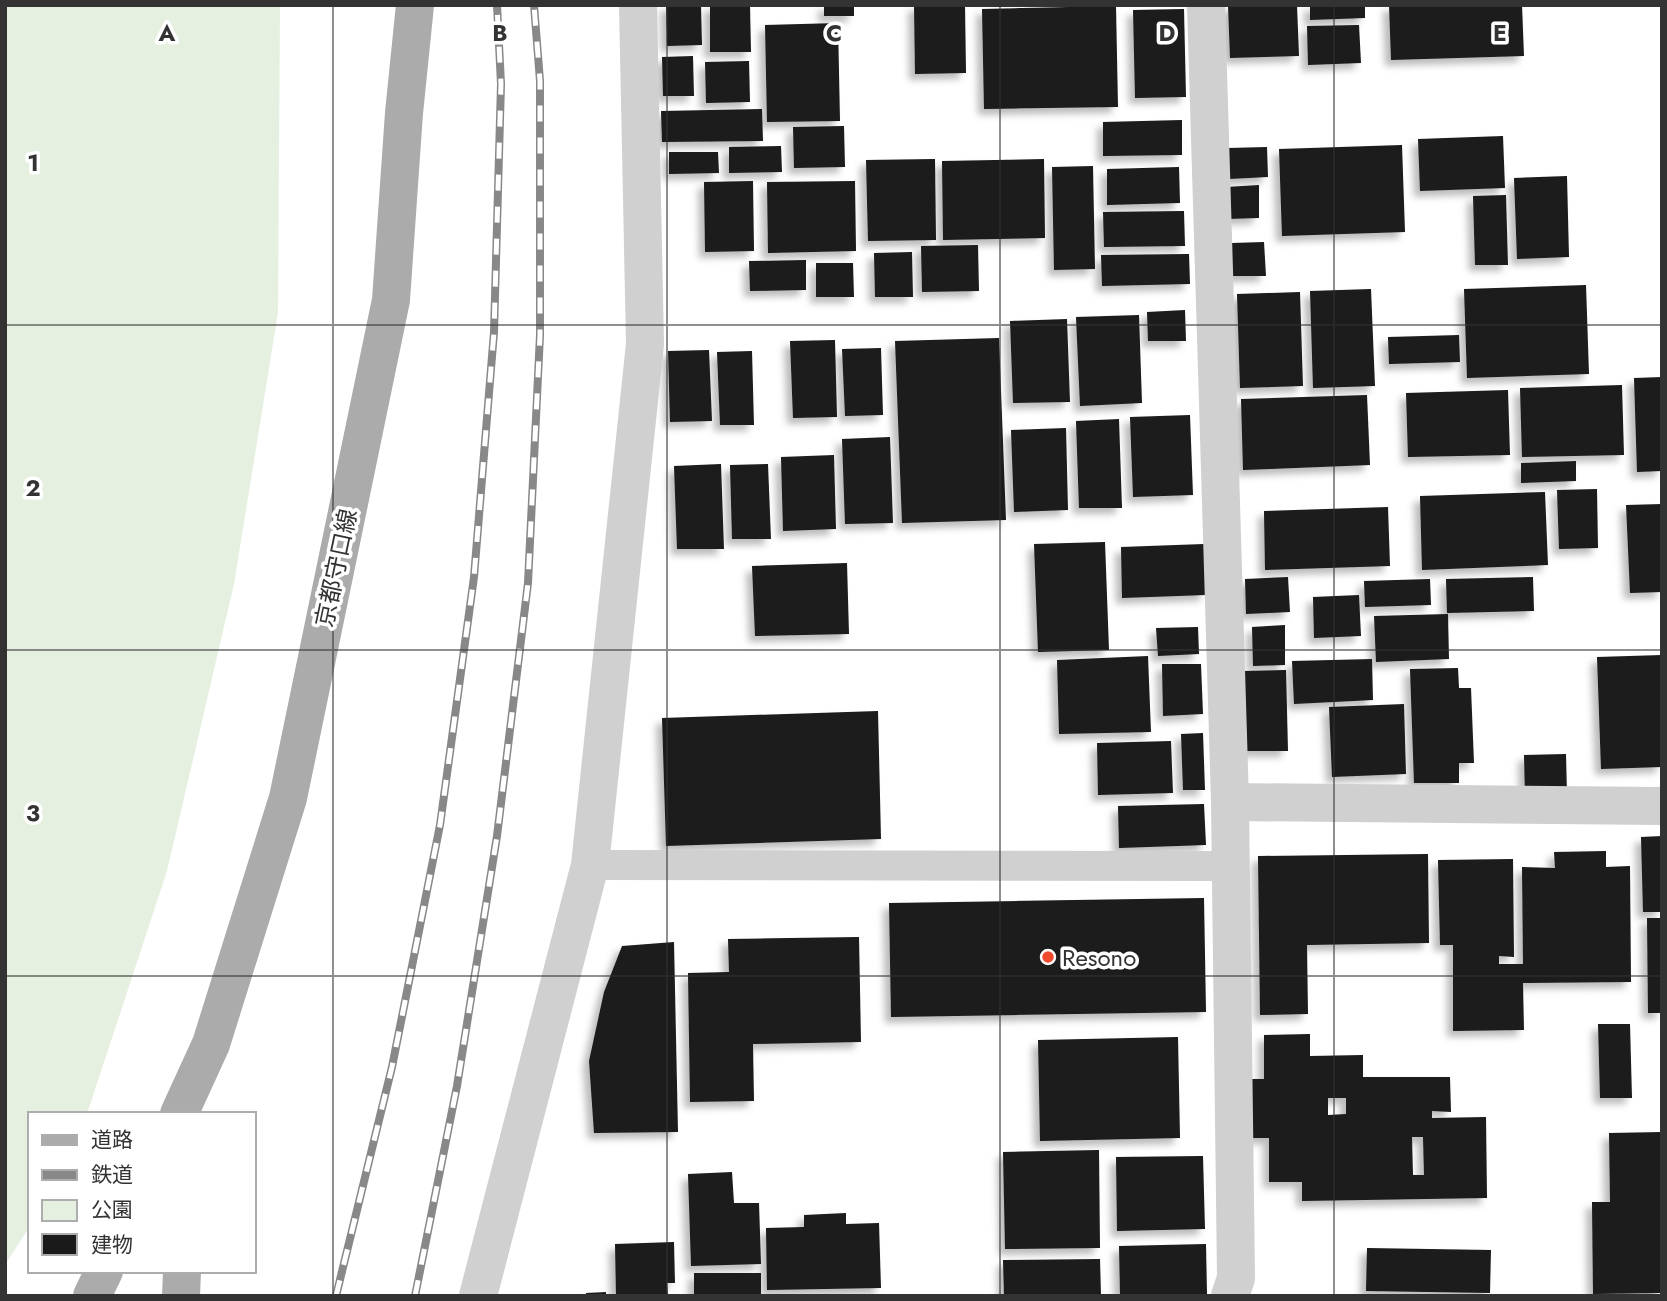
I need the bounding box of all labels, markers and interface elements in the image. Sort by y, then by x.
text: A [158,16,176,50]
text: B [492,16,508,50]
text: C [826,16,842,50]
text: D [1159,16,1176,50]
text: E [1493,16,1507,50]
text: 1 [27,146,39,180]
text: 2 [25,471,41,505]
street label: 京都守口線 [306,506,366,630]
text: 3 [26,796,40,830]
place label: Resono [1062,940,1136,975]
marker: Resono [1040,949,1056,965]
legend [28,1112,256,1273]
text: 道路 [91,1125,133,1155]
text: 鉄道 [91,1160,133,1190]
text: 公園 [91,1195,133,1225]
text: 建物 [91,1230,133,1260]

